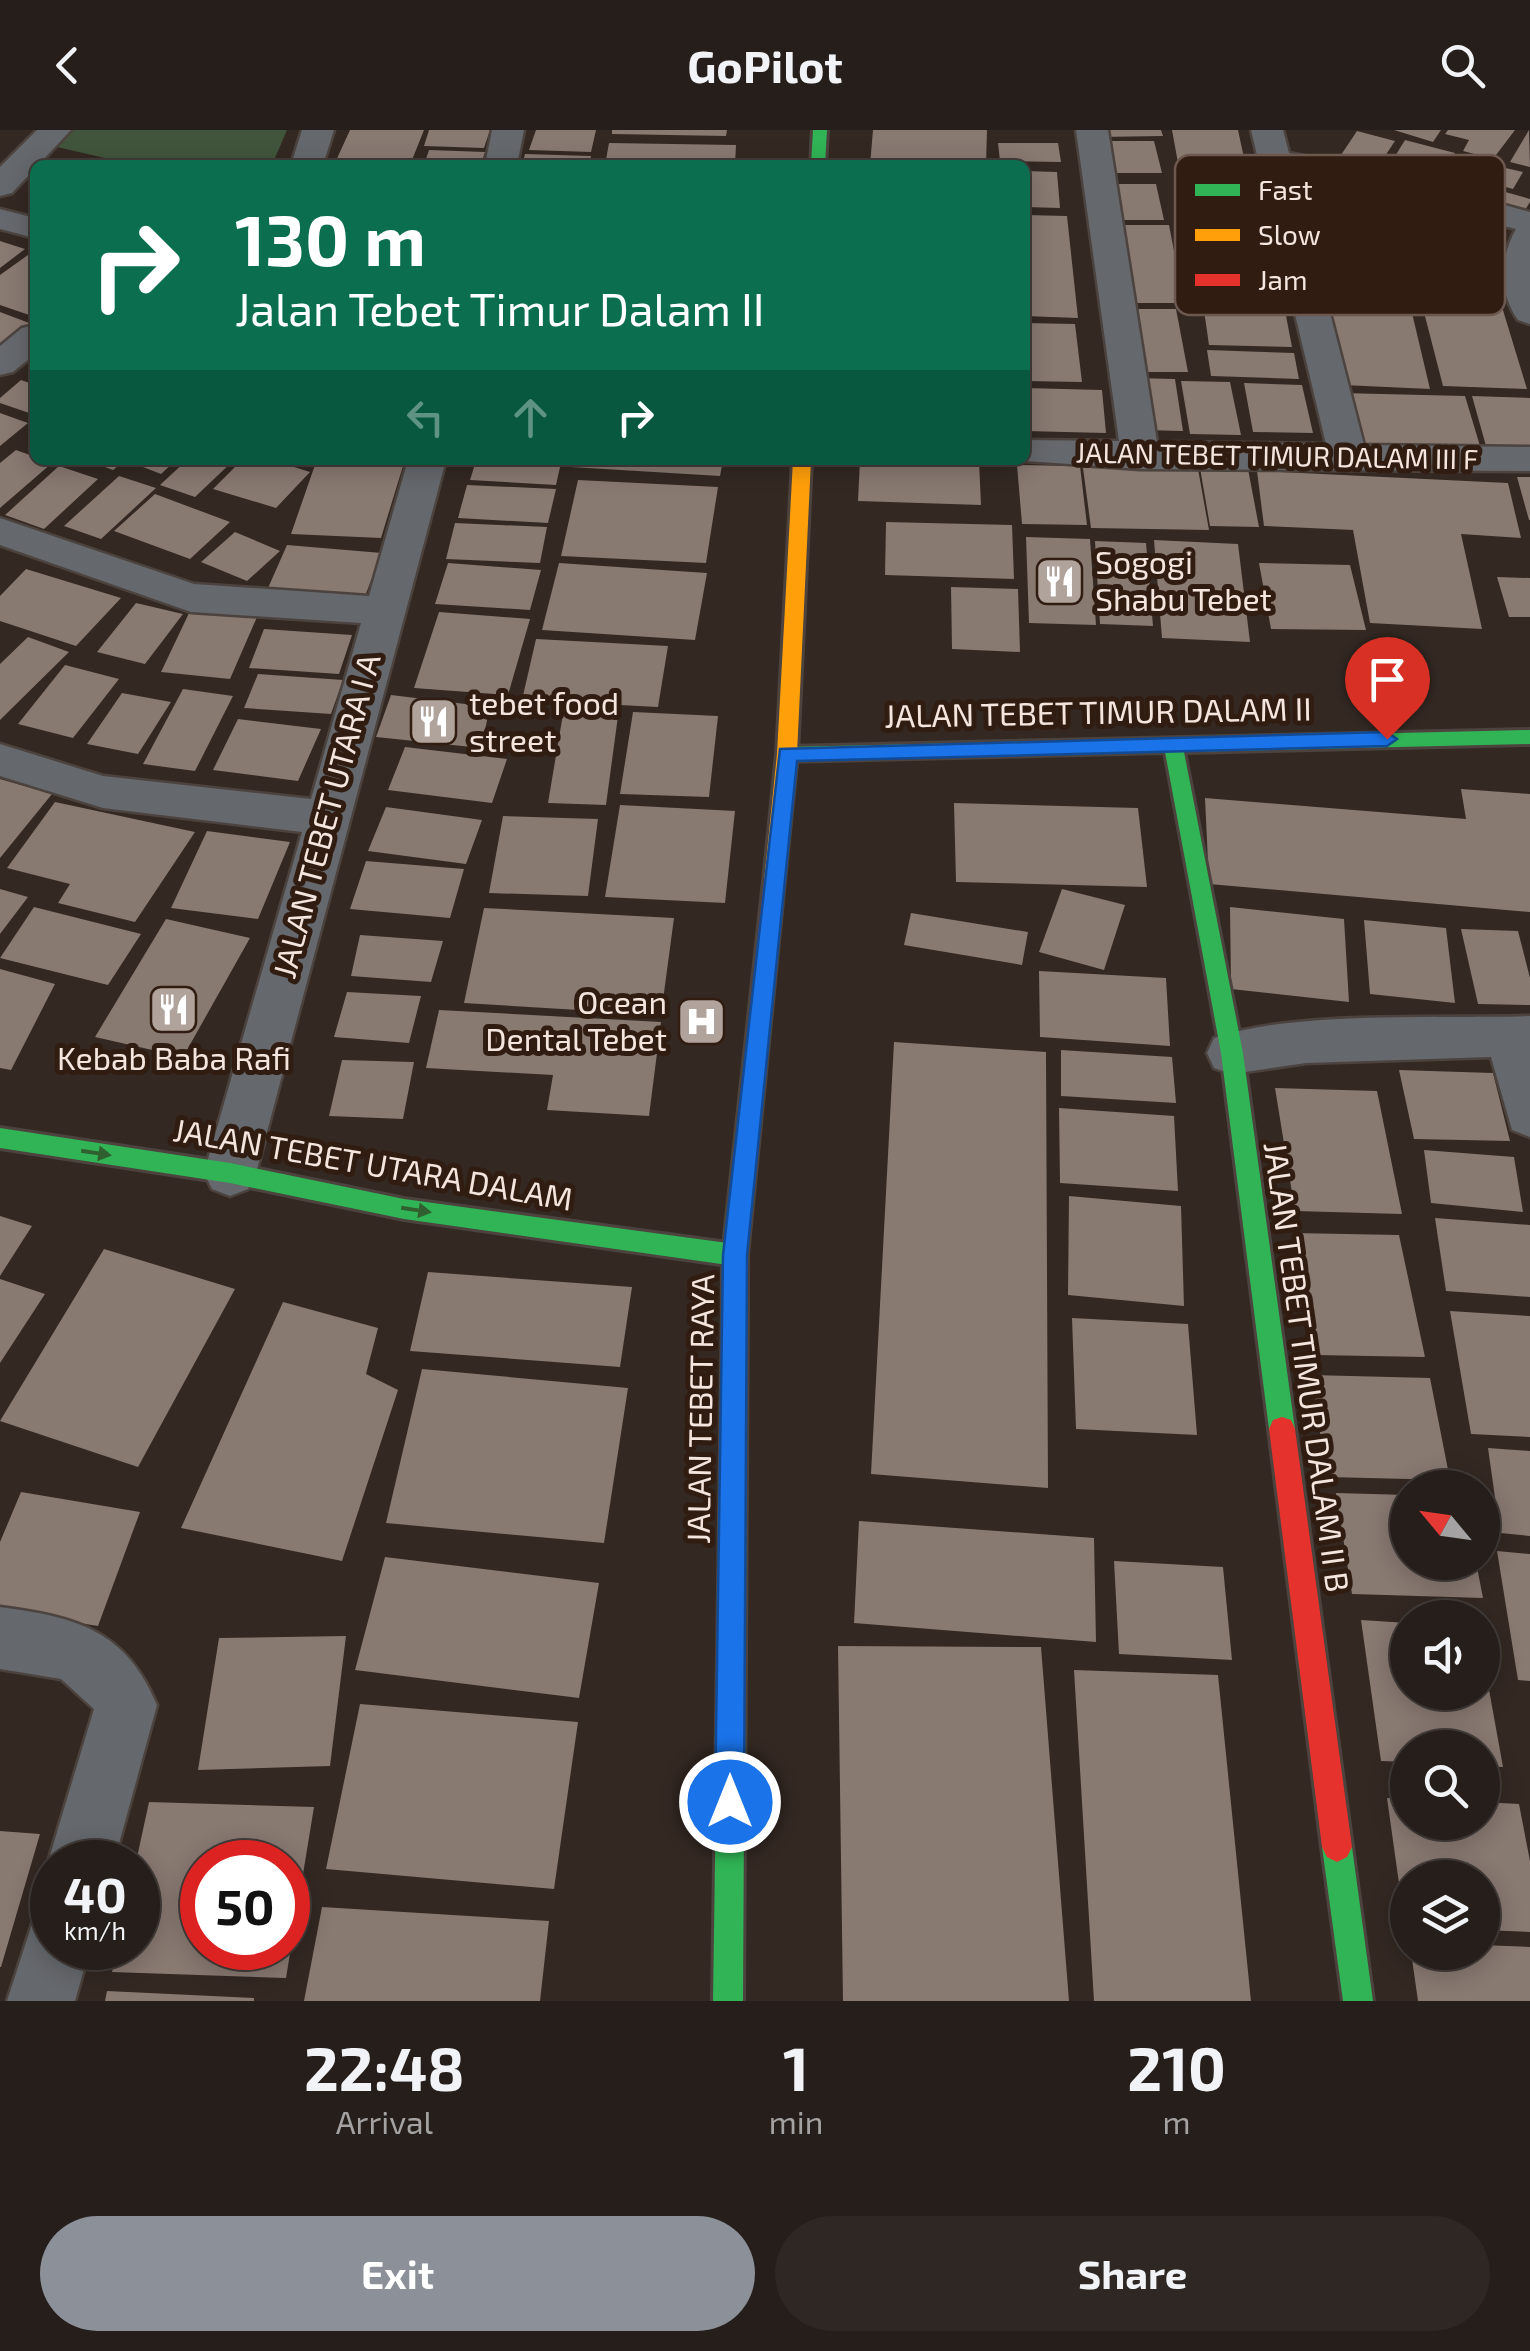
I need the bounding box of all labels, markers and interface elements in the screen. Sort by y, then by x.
icon: back [40,38,95,93]
text: GoPilot [687,38,843,92]
icon: search [1435,38,1490,93]
legend [1175,155,1505,315]
text: Fast [1258,172,1313,206]
text: 130 m [235,196,426,280]
icon: right [70,200,200,330]
text: Slow [1258,217,1321,251]
text: Jam [1258,262,1307,296]
text: Jalan Tebet Timur Dalam II [235,281,765,335]
icon: left [398,390,453,445]
icon: ahead [503,390,558,445]
icon: right [608,390,663,445]
street label: JALAN TEBET TIMUR DALAM III F [1075,434,1479,476]
place label: Sogogi Shabu Tebet [1095,542,1272,617]
restaurant icon: Sogogi Shabu Tebet [1034,555,1086,607]
pin [1345,637,1430,740]
street label: JALAN TEBET UTARA I A [263,649,387,982]
icon: arrive [1360,652,1415,707]
place label: tebet food street [469,683,619,758]
street label: JALAN TEBET TIMUR DALAM II [884,688,1312,734]
restaurant icon: tebet food street [408,696,460,748]
place label: Ocean Dental Tebet [485,982,667,1057]
restaurant icon: Kebab Baba Rafi [148,983,200,1035]
hospital icon: Ocean Dental Tebet [676,995,728,1047]
place label: Kebab Baba Rafi [57,1038,291,1076]
street label: JALAN TEBET UTARA DALAM [171,1109,576,1217]
street label: JALAN TEBET TIMUR DALAM II B [1258,1139,1358,1594]
one-way arrow [81,1145,113,1161]
one-way arrow [401,1203,432,1218]
street label: JALAN TEBET RAYA [678,1274,720,1544]
north arrow [1390,1470,1500,1580]
map controls [1390,1470,1500,1970]
button: sound [1390,1600,1500,1710]
button: search [1390,1730,1500,1840]
position arrow [678,1750,782,1854]
speed limit sign: 50 [180,1840,310,1970]
button: layers [1390,1860,1500,1970]
text: 40 [63,1863,127,1923]
text: km/h [64,1915,126,1945]
text: 22:48 [304,2031,465,2103]
text: 1 [783,2031,809,2103]
text: 210 [1127,2031,1226,2103]
text: Arrival [336,2102,433,2140]
text: min [769,2102,823,2140]
text: m [1163,2102,1191,2140]
button: Exit [40,2216,755,2331]
button: Share [775,2216,1490,2331]

